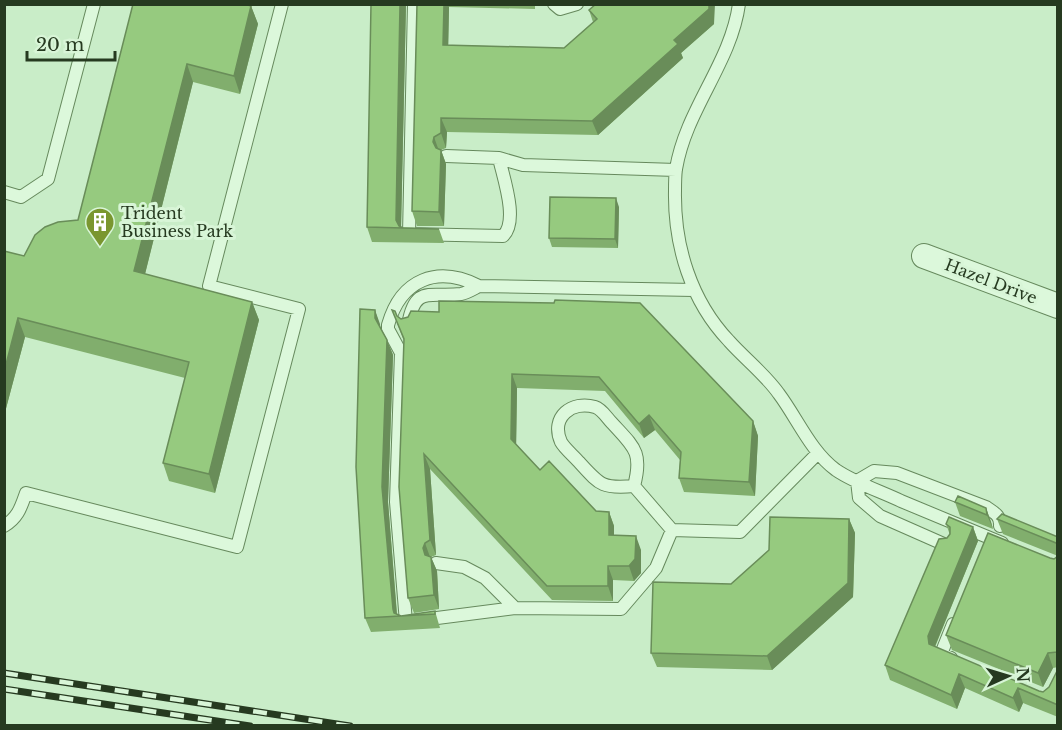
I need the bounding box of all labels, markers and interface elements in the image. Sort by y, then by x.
scale bar [27,24,116,62]
text: 20 m [36,34,84,56]
place label: Trident Business Park [121,203,233,241]
building icon: Trident Business Park [84,206,116,248]
street label: Hazel Drive [942,254,1040,308]
north arrow [978,646,1038,706]
text: N [1012,667,1033,683]

